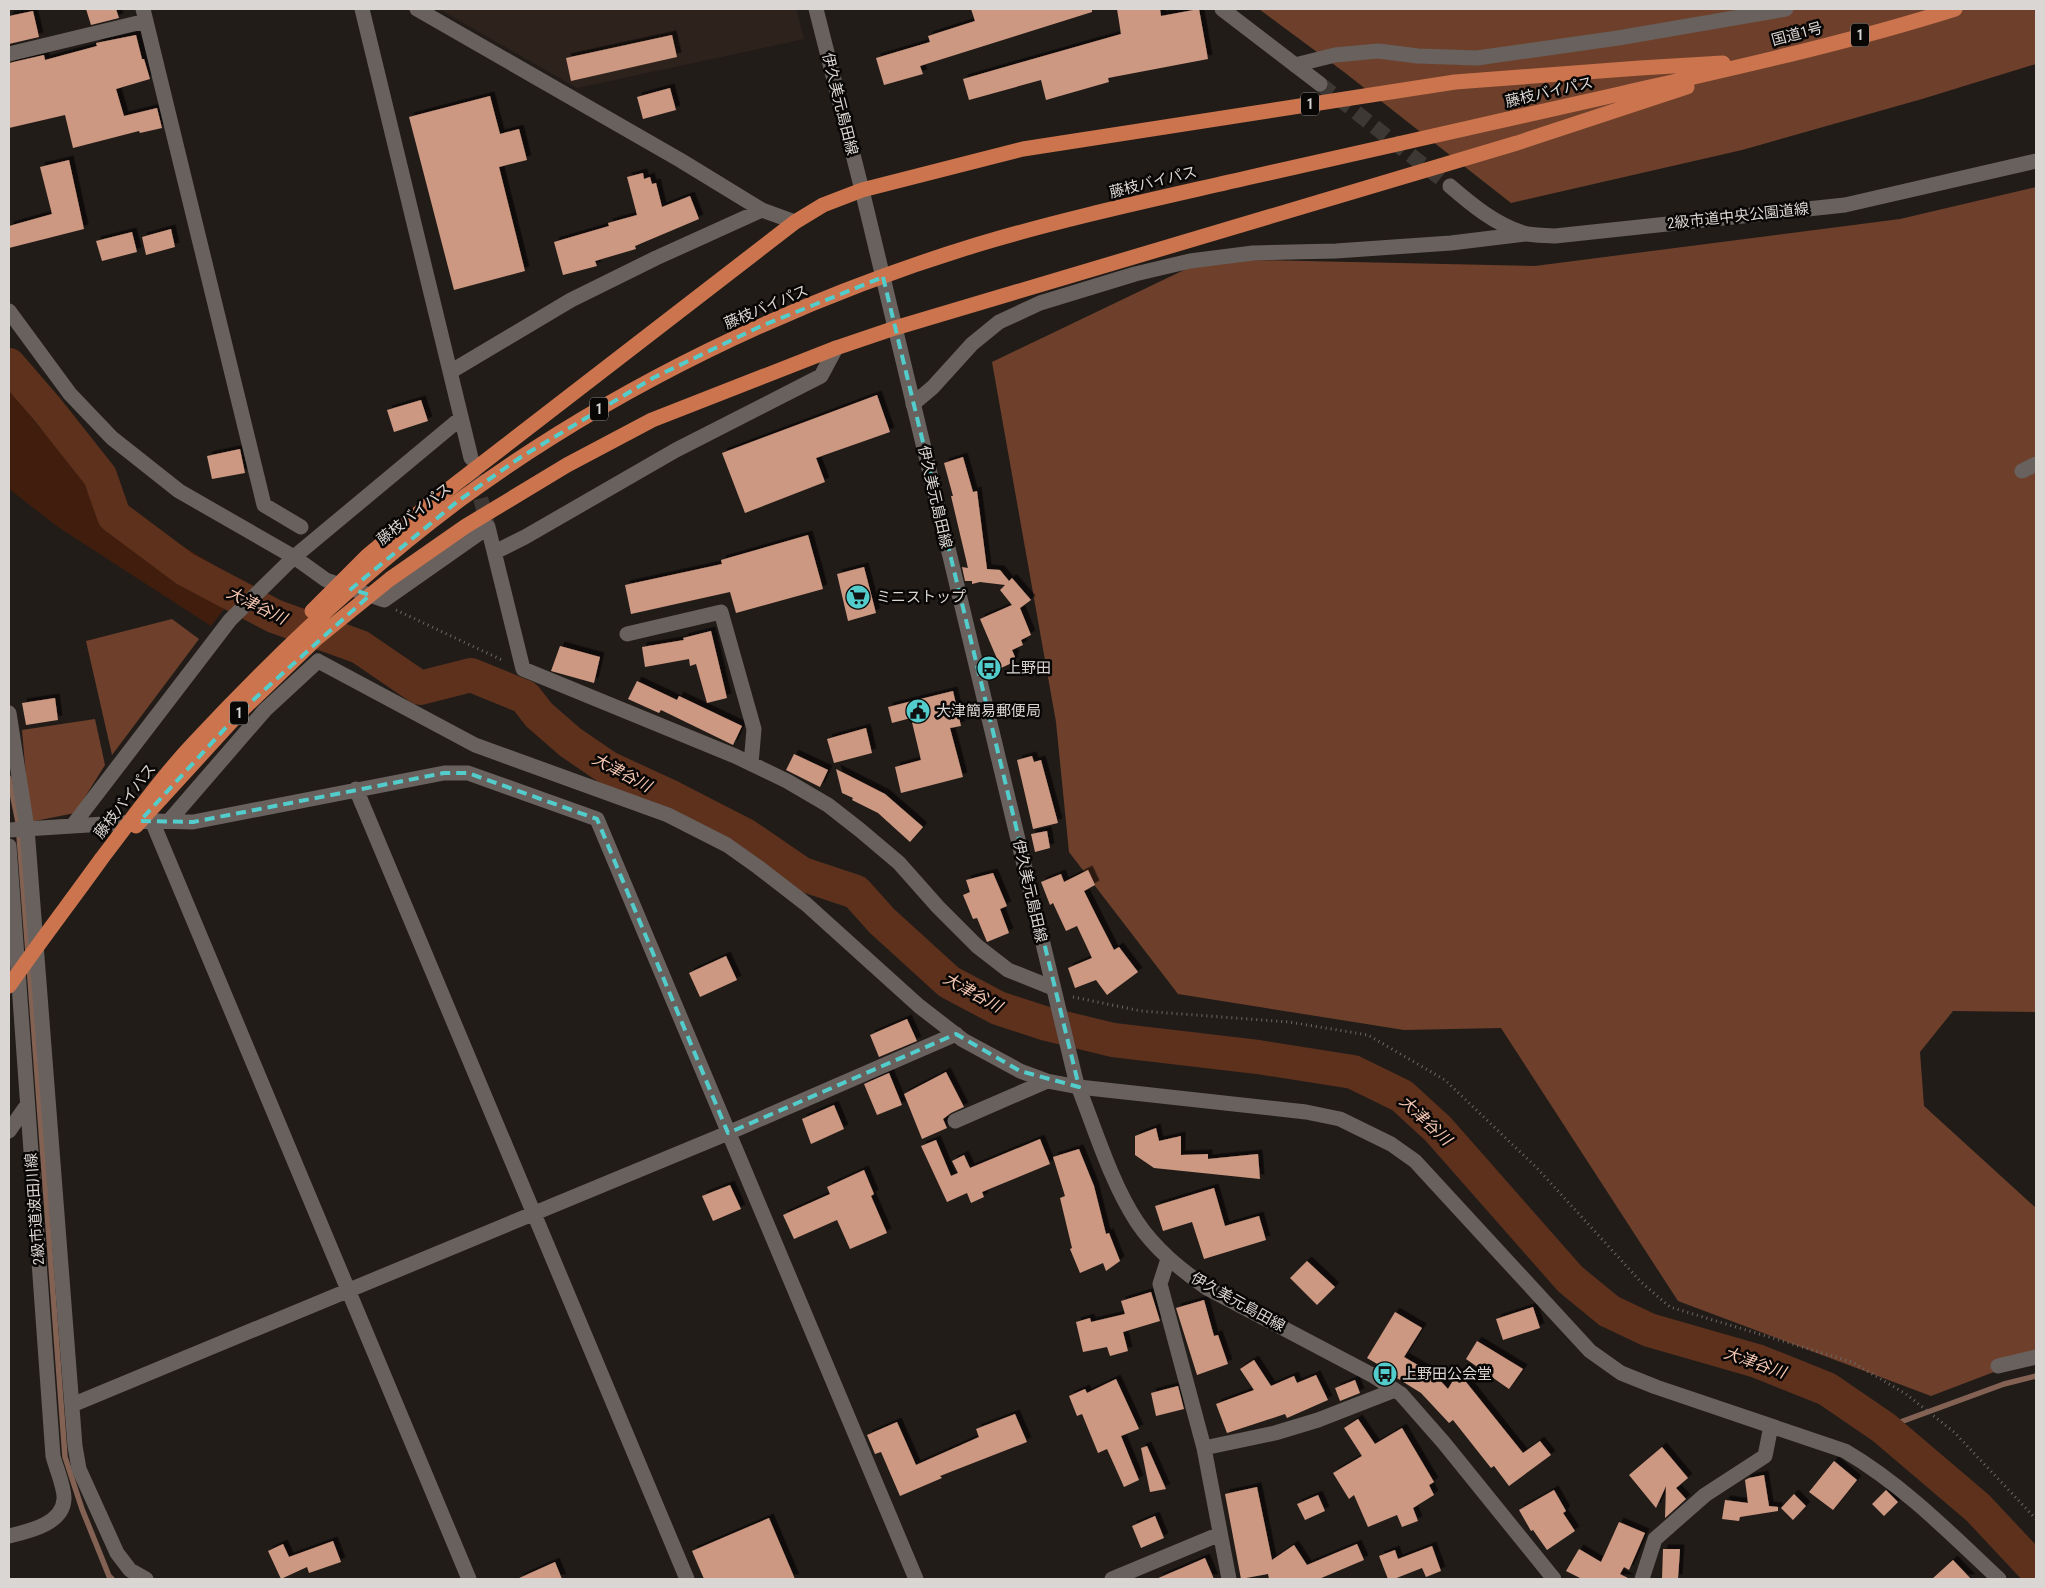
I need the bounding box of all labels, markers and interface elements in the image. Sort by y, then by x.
street label: 国道1号 [1769,19,1825,49]
road number: 1 [1851,24,1869,46]
street label: 伊久美元島田線 [819,51,861,157]
street label: 藤枝バイパス [1503,73,1595,111]
road number: 1 [1301,92,1319,116]
street label: 藤枝バイパス [1107,162,1199,202]
street label: 2級市道中央公園道線 [1666,200,1810,232]
street label: 藤枝バイパス [721,281,811,333]
road number: 1 [590,398,608,420]
street label: 伊久美元島田線 [914,444,956,550]
street label: 藤枝バイパス [373,479,455,549]
water label: 大津谷川 [224,583,291,629]
supermarket icon: ミニストップ [845,584,871,610]
place label: ミニストップ [876,588,966,606]
bus stop icon: 上野田 [976,655,1002,681]
place label: 上野田 [1006,659,1051,677]
public building icon: 大津簡易郵便局 [905,698,931,724]
road number: 1 [230,701,248,724]
place label: 大津簡易郵便局 [936,702,1041,720]
water label: 大津谷川 [589,749,656,797]
street label: 藤枝バイパス [90,760,160,842]
street label: 伊久美元島田線 [1009,838,1051,944]
water label: 大津谷川 [940,969,1007,1017]
water label: 大津谷川 [1396,1092,1457,1150]
street label: 2級市道波田川線 [22,1152,48,1266]
street label: 伊久美元島田線 [1188,1269,1288,1335]
water label: 大津谷川 [1721,1343,1790,1383]
bus stop icon: 上野田公会堂 [1372,1361,1398,1387]
place label: 上野田公会堂 [1402,1365,1492,1383]

